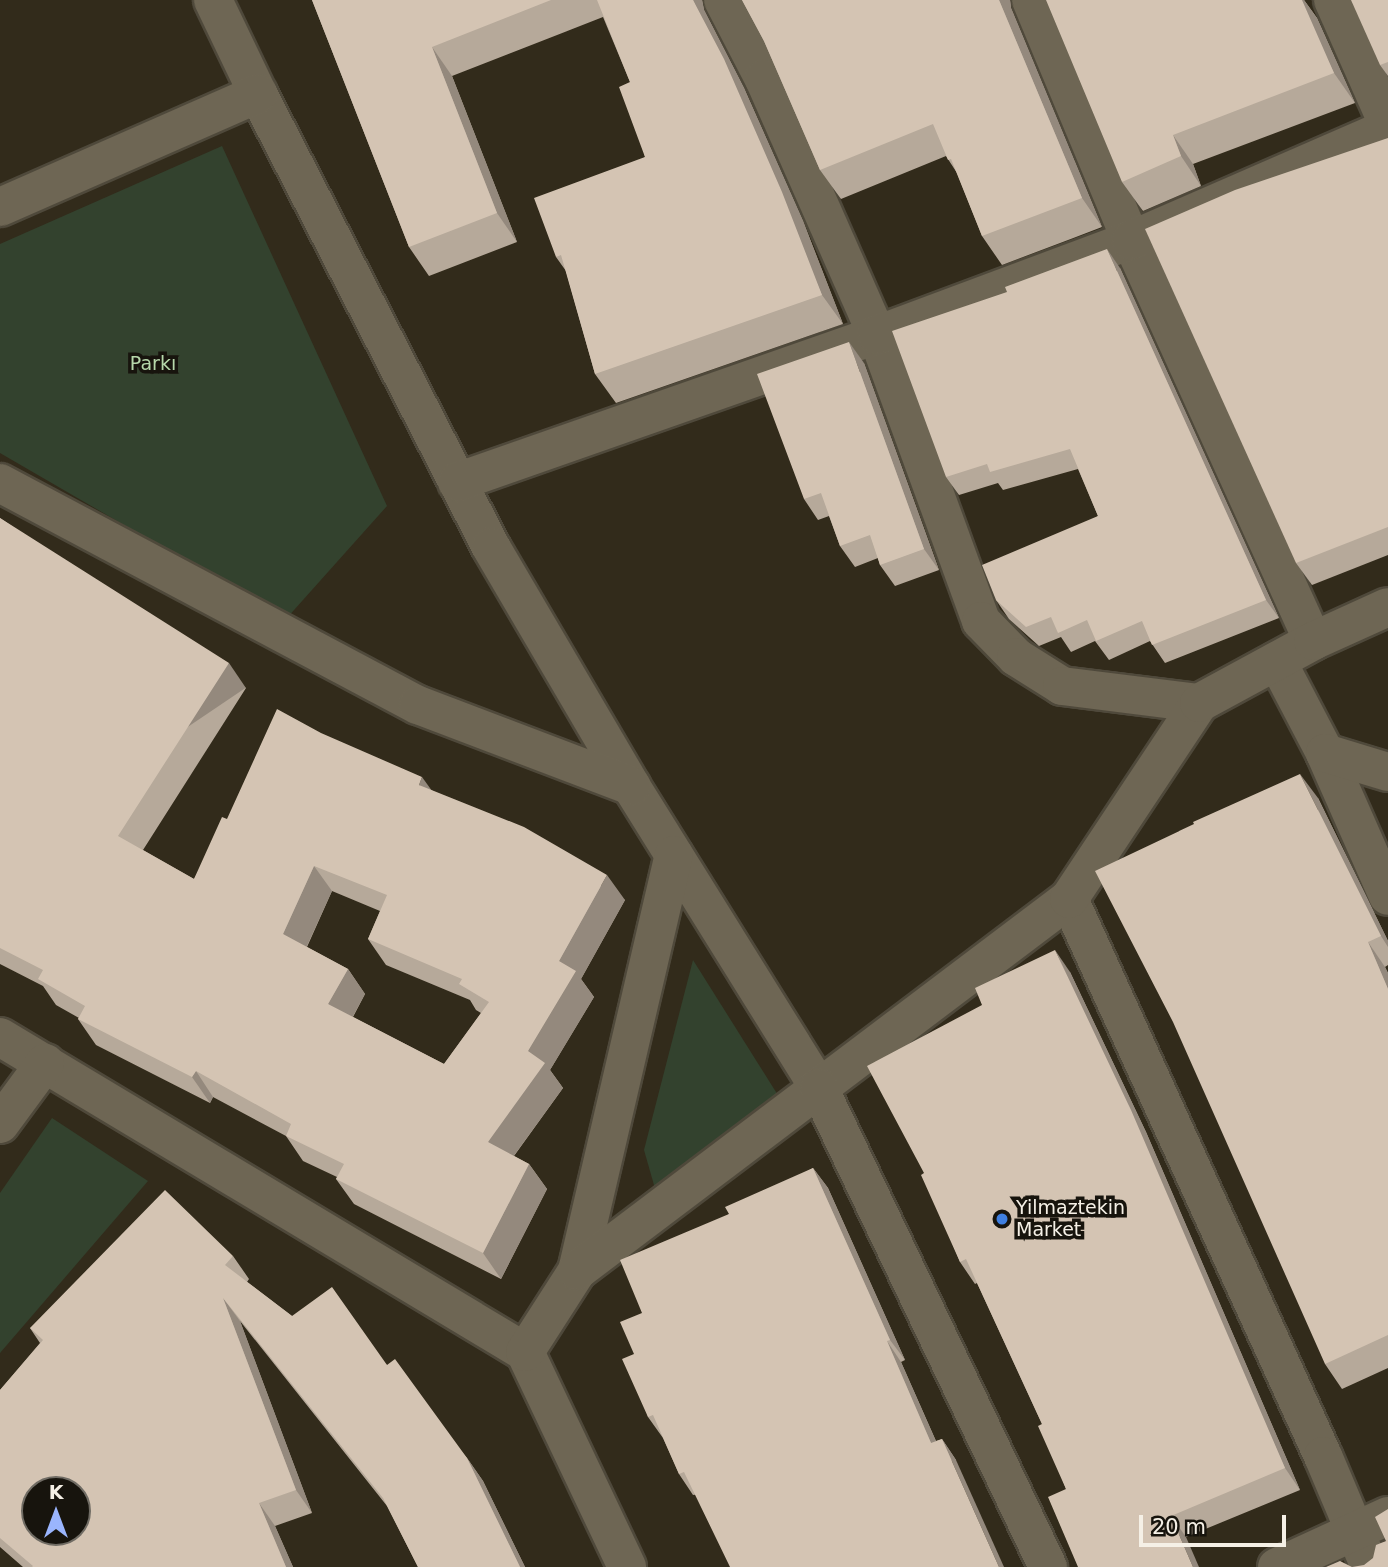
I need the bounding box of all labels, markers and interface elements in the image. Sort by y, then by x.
park label: Parkı [130,353,176,375]
place label: Yilmaztekin Market [1016,1197,1125,1241]
marker: Yilmaztekin Market [994,1211,1010,1227]
north arrow [21,1476,91,1546]
text: K [49,1481,63,1503]
scale bar [1143,1500,1290,1544]
text: 20 m [1152,1515,1206,1539]

